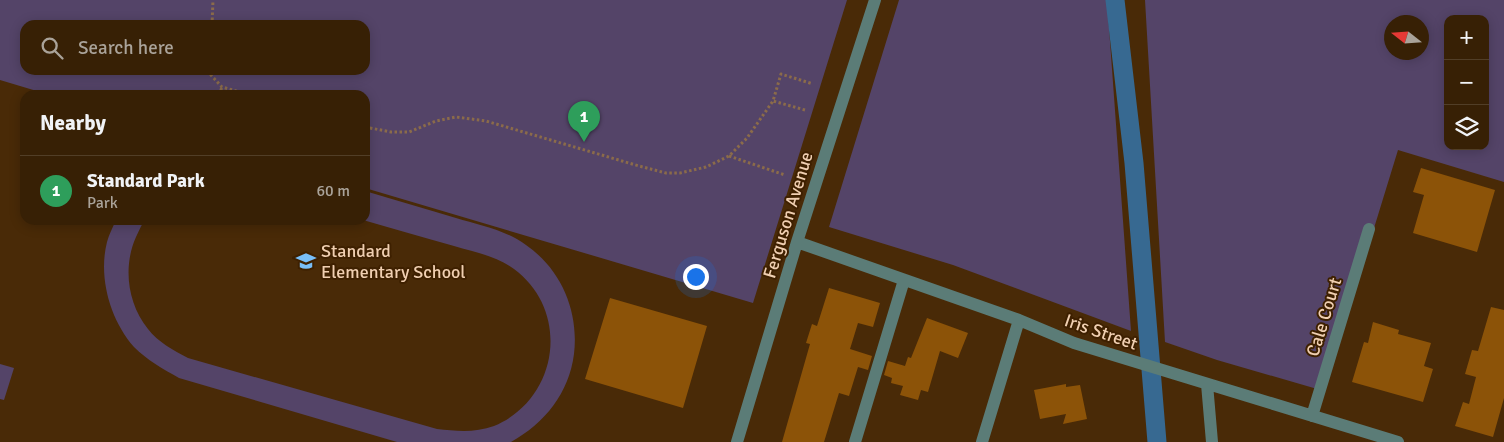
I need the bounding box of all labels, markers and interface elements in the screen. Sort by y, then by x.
north arrow [1384,15,1429,60]
map controls [1444,15,1489,150]
button: + [1444,15,1489,60]
search box [20,20,370,75]
icon: search [38,34,66,62]
text: Search here [78,36,174,60]
button: − [1444,60,1489,105]
pin: 1 [568,101,600,142]
button: layers [1444,105,1489,150]
text: Nearby [40,110,106,136]
street label: Ferguson Avenue [758,149,818,281]
text: Standard Park [87,169,205,193]
text: 1 [52,181,60,201]
text: 60 m [316,181,350,201]
text: Park [87,193,118,213]
place label: Standard Elementary School [321,240,466,283]
school or university icon: Standard Elementary School [295,250,317,272]
your location [683,264,709,290]
street label: Cale Court [1302,275,1346,359]
street label: Iris Street [1062,309,1140,355]

